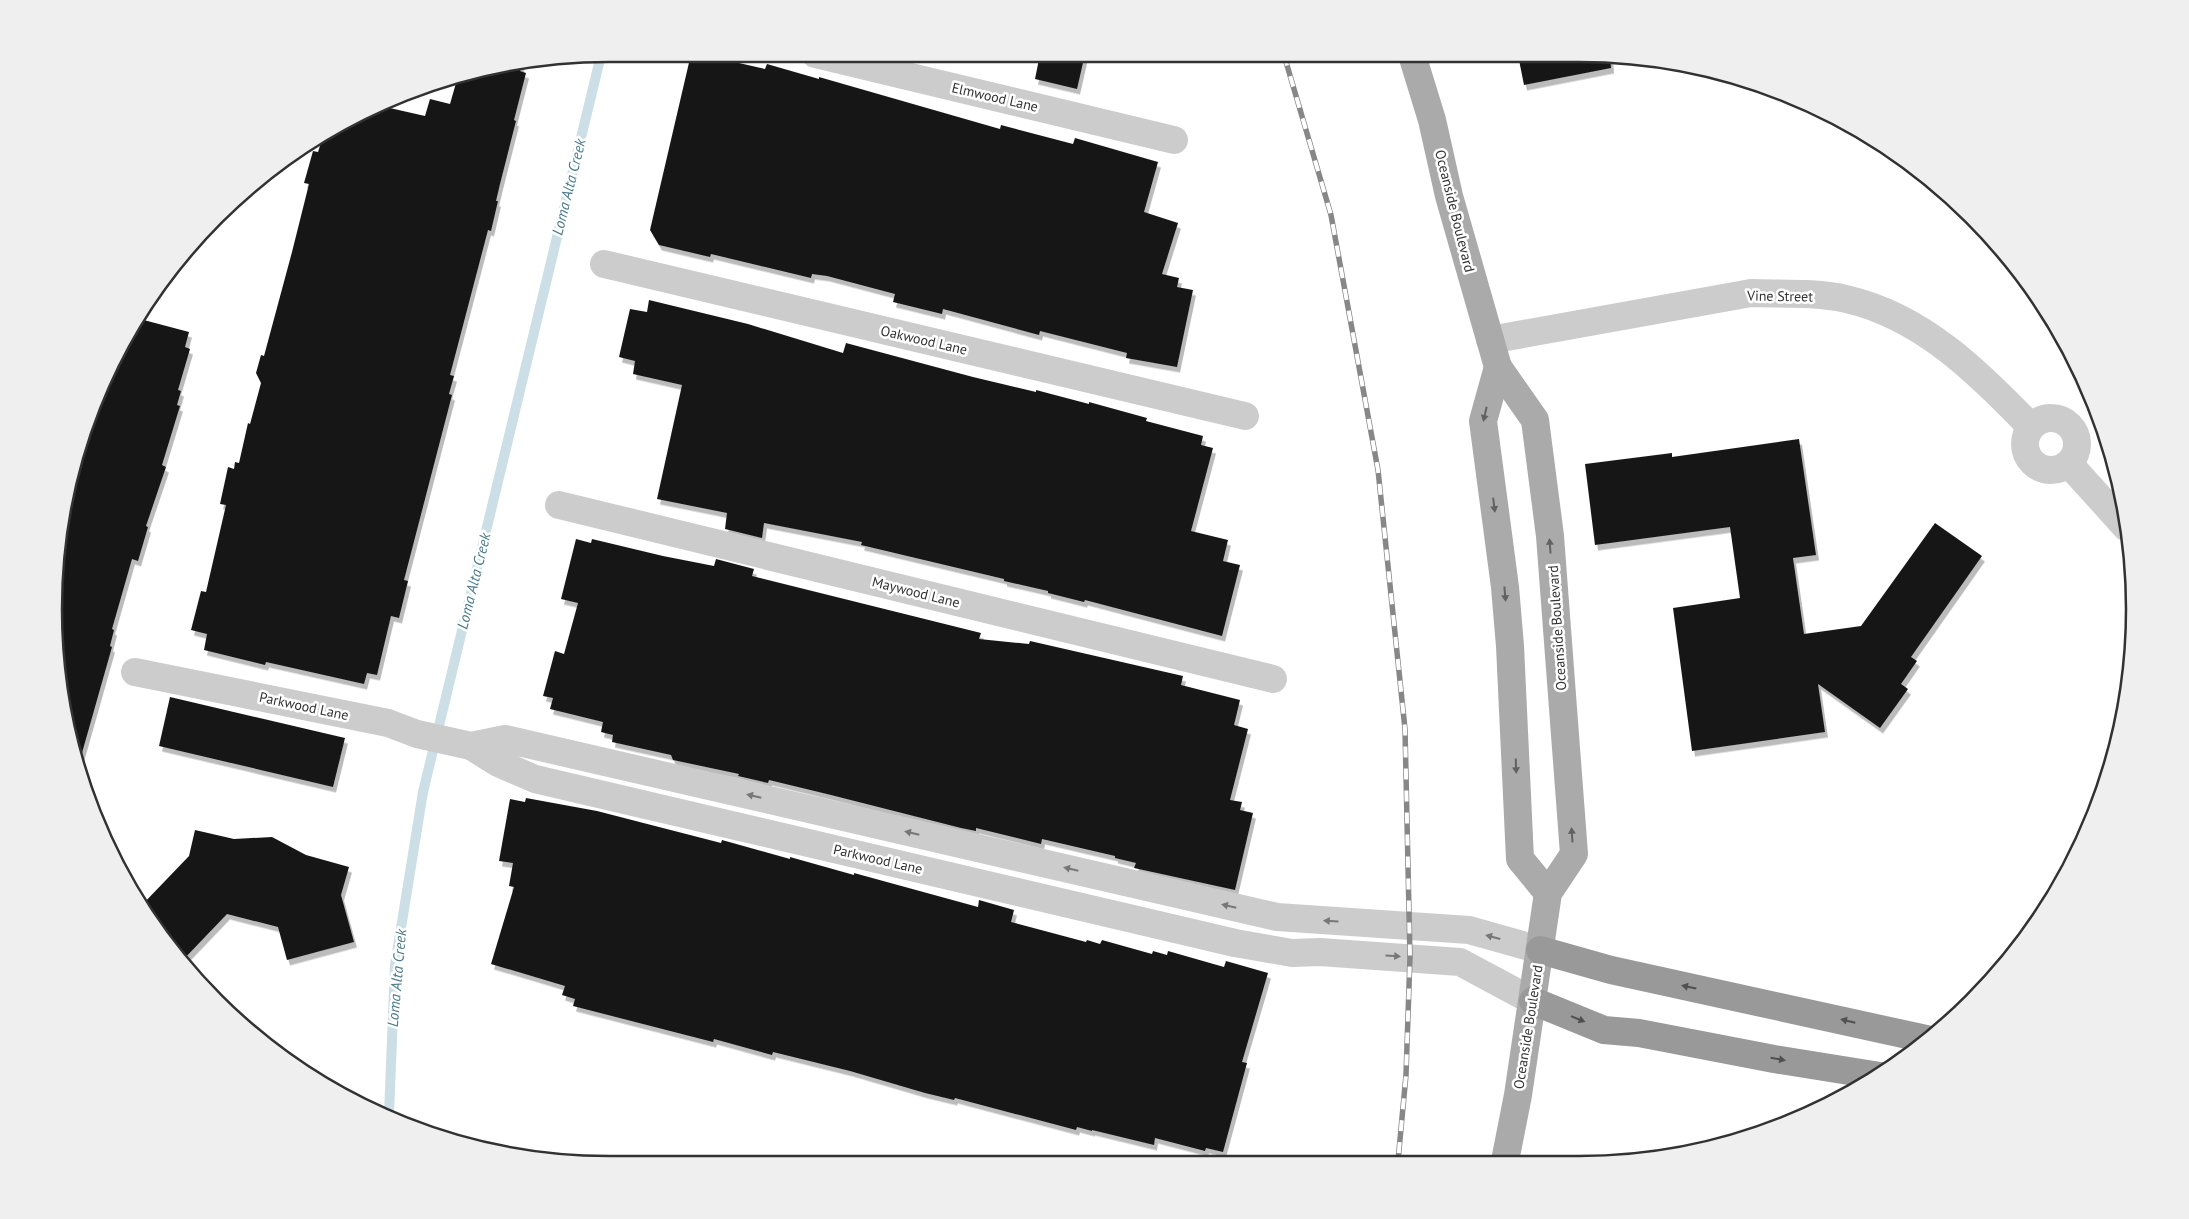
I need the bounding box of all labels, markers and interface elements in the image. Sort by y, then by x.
street label: Elmwood Lane [950,78,1040,116]
water label: Loma Alta Creek [547,136,590,237]
street label: Oceanside Boulevard [1431,148,1479,274]
street label: Vine Street [1746,286,1813,306]
street label: Oakwood Lane [879,321,969,359]
one-way arrow [1481,407,1489,422]
one-way arrow [1490,497,1498,513]
water label: Loma Alta Creek [452,530,495,631]
one-way arrow [1546,538,1554,554]
street label: Oceanside Boulevard [1544,565,1570,691]
street label: Maywood Lane [870,572,962,612]
one-way arrow [1501,587,1509,603]
street label: Parkwood Lane [258,688,350,724]
one-way arrow [1513,758,1521,774]
one-way arrow [746,792,762,800]
one-way arrow [1568,827,1576,843]
one-way arrow [905,829,920,837]
street label: Parkwood Lane [832,840,924,878]
one-way arrow [1063,865,1078,873]
one-way arrow [1221,902,1237,910]
one-way arrow [1323,916,1339,924]
water label: Loma Alta Creek [383,927,410,1028]
one-way arrow [1485,932,1500,940]
one-way arrow [1385,953,1401,961]
street label: Oceanside Boulevard [1509,964,1547,1090]
one-way arrow [1681,982,1697,990]
one-way arrow [1571,1016,1585,1024]
one-way arrow [1841,1017,1856,1025]
one-way arrow [1770,1056,1786,1064]

